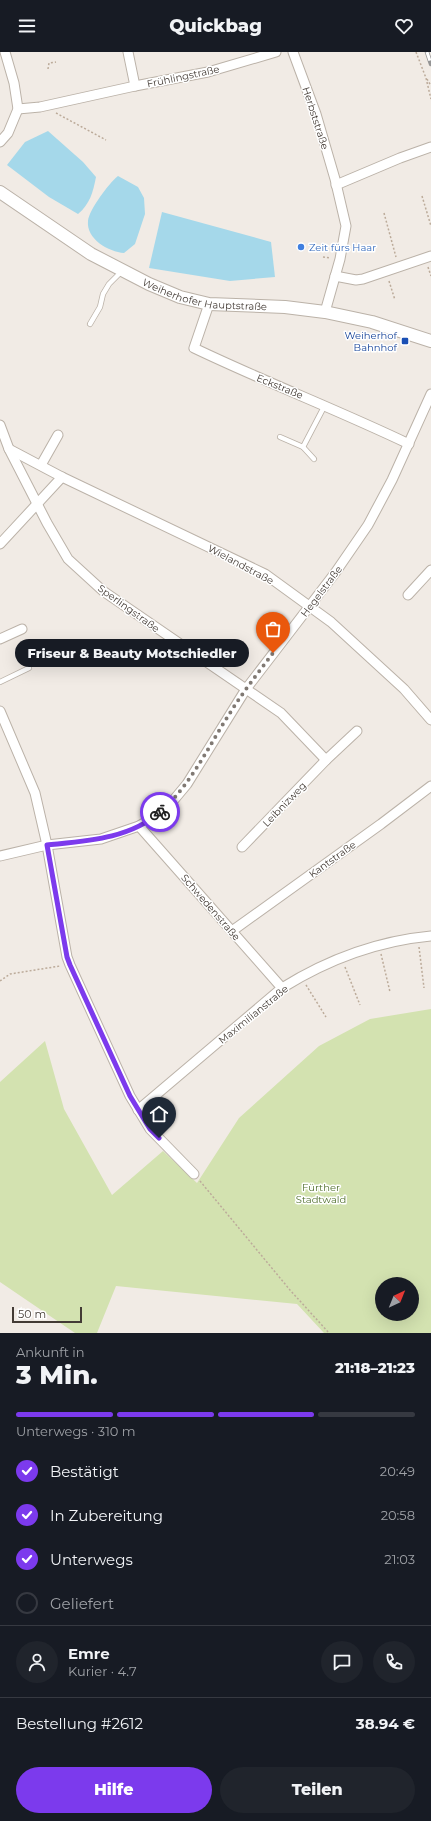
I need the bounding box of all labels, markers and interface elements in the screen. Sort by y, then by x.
icon: menu [16,15,38,37]
text: Quickbag [169,15,262,37]
icon: heart [393,15,415,37]
street label: Frühlingstraße [146,62,221,91]
street label: Herbststraße [299,85,332,151]
place label: Zeit fürs Haar [309,241,376,254]
marker: Zeit fürs Haar [296,242,306,252]
street label: Weiherhofer Hauptstraße [140,276,267,313]
place label: Weiherhof Bahnhof [345,329,398,354]
marker: Weiherhof Bahnhof [400,336,410,346]
street label: Eckstraße [255,371,305,402]
street label: Wielandstraße [205,542,276,587]
street label: Hegelstraße [298,563,345,620]
street label: Sperlingstraße [95,582,162,635]
pin [256,612,290,653]
icon: bag [262,618,284,640]
callout: Friseur & Beauty Motschiedler [15,639,249,667]
text: Friseur & Beauty Motschiedler [28,645,236,661]
street label: Leibnizweg [260,779,309,829]
courier [140,792,180,832]
icon: bike [149,801,171,823]
street label: Kantstraße [306,838,358,881]
street label: Schwedenstraße [178,871,243,943]
street label: Maximilianstraße [216,982,291,1046]
pin [142,1097,176,1138]
icon: home [148,1103,170,1125]
park label: Fürther Stadtwald [296,1181,346,1206]
north arrow [375,1277,419,1321]
map controls [375,1277,419,1321]
scale bar [12,1305,82,1324]
text: 50 m [18,1307,46,1321]
text: Ankunft in [16,1344,85,1360]
text: 21:18–21:23 [335,1358,415,1377]
text: 3 Min. [16,1359,98,1391]
text: Unterwegs · 310 m [16,1423,136,1439]
icon: check [16,1460,38,1482]
text: Bestätigt [50,1462,119,1481]
text: 20:49 [380,1463,415,1479]
icon: check [16,1504,38,1526]
text: In Zubereitung [50,1506,163,1525]
text: 20:58 [381,1507,415,1523]
icon: check [16,1548,38,1570]
text: Unterwegs [50,1550,133,1569]
text: 21:03 [384,1551,415,1567]
text: Geliefert [50,1594,114,1613]
button: person [16,1641,58,1683]
button: chat [321,1641,363,1683]
button: phone [373,1641,415,1683]
text: Emre [68,1644,110,1663]
text: Kurier · 4.7 [68,1663,137,1679]
text: Bestellung #2612 [16,1714,143,1733]
text: 38.94 € [356,1714,415,1733]
button: Hilfe [16,1767,212,1813]
button: Teilen [220,1767,415,1813]

